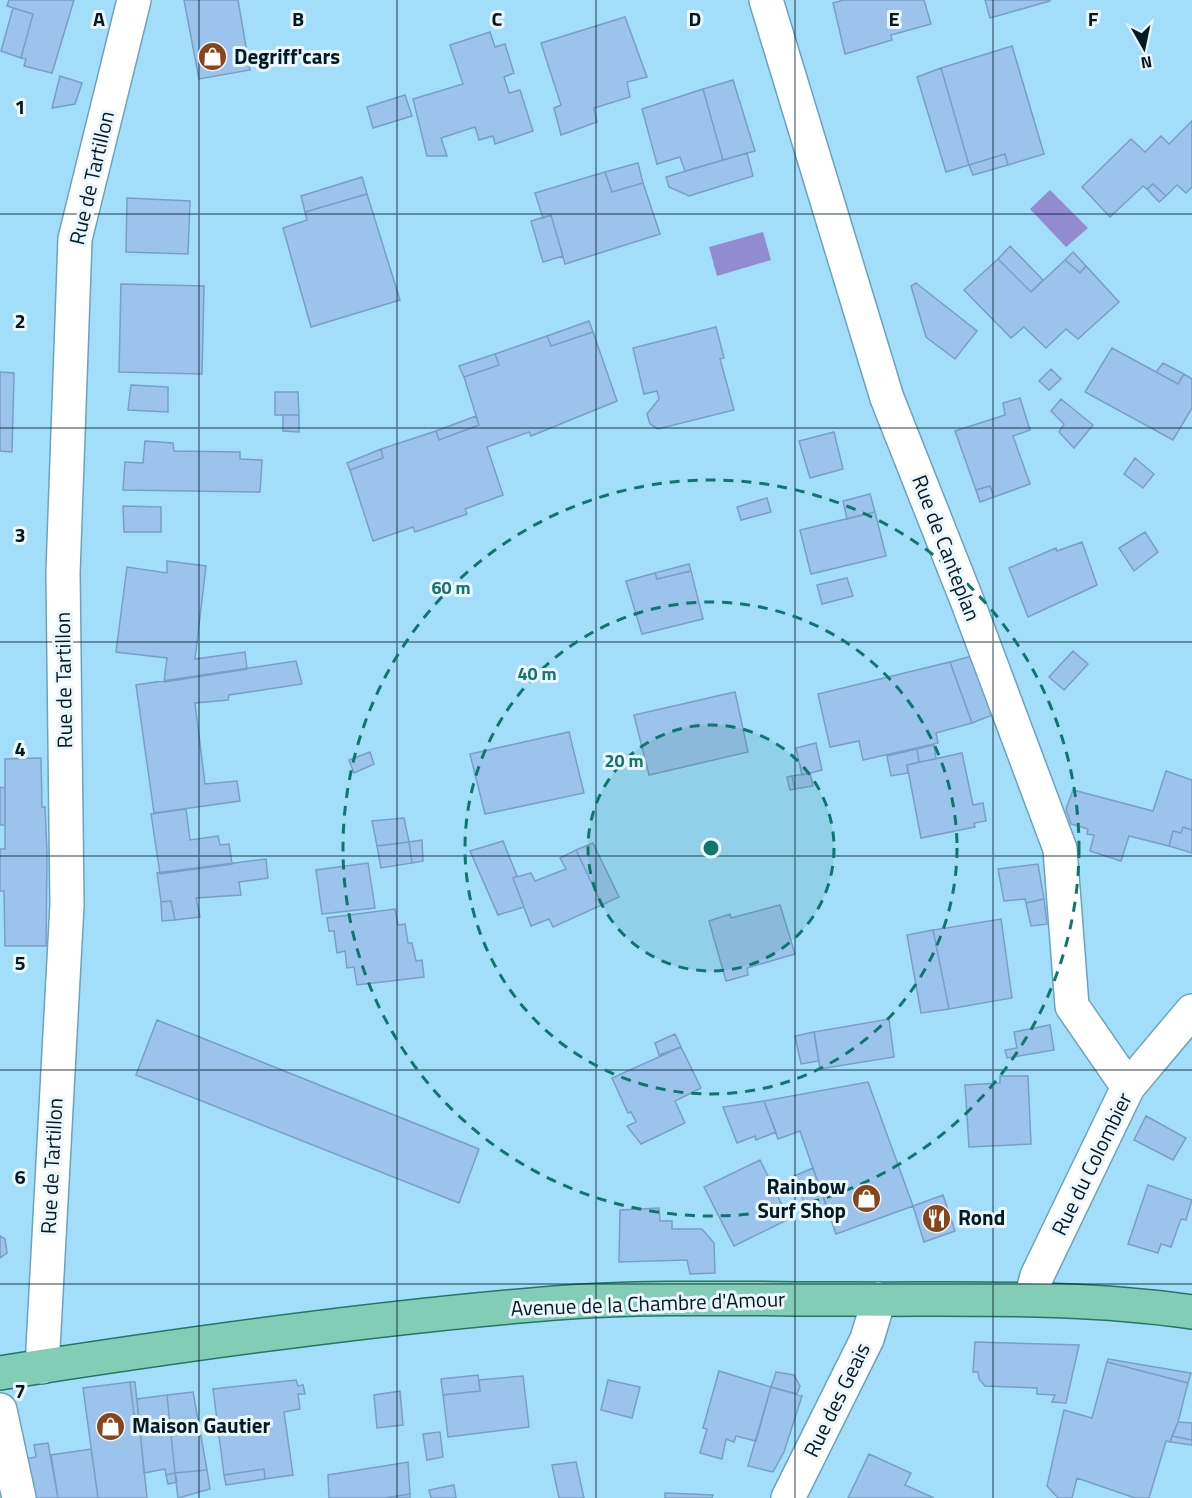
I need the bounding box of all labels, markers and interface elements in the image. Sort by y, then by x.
text: A [93,3,105,34]
text: B [292,3,304,34]
text: C [492,3,503,34]
text: D [689,3,701,34]
text: E [888,3,900,34]
text: F [1088,3,1099,34]
north arrow [1114,18,1174,78]
place label: Degriff'cars [234,40,340,72]
shop icon: Degriff'cars [197,41,229,73]
text: N [1139,50,1154,76]
text: 1 [14,91,26,122]
street label: Rue de Tartillon [60,108,122,248]
text: 2 [14,305,26,336]
street label: Rue de Canteplan [904,470,990,625]
text: 3 [14,519,26,550]
text: 60 m [431,574,471,601]
street label: Rue de Tartillon [46,611,80,749]
text: 40 m [517,660,557,687]
text: 4 [14,733,26,764]
text: 20 m [604,747,644,774]
centre of rings [701,838,721,858]
text: 5 [14,947,26,978]
street label: Rue du Colombier [1043,1087,1140,1240]
street label: Rue de Tartillon [31,1097,71,1235]
text: 6 [14,1161,26,1192]
place label: Rainbow Surf Shop [757,1170,846,1226]
shop icon: Rainbow Surf Shop [851,1183,883,1215]
place label: Rond [958,1201,1005,1233]
restaurant icon: Rond [921,1202,953,1234]
street label: Avenue de la Chambre d'Amour [510,1282,786,1324]
street label: Rue des Geais [795,1337,878,1462]
text: 7 [14,1375,26,1406]
place label: Maison Gautier [132,1409,270,1441]
shop icon: Maison Gautier [95,1410,127,1442]

